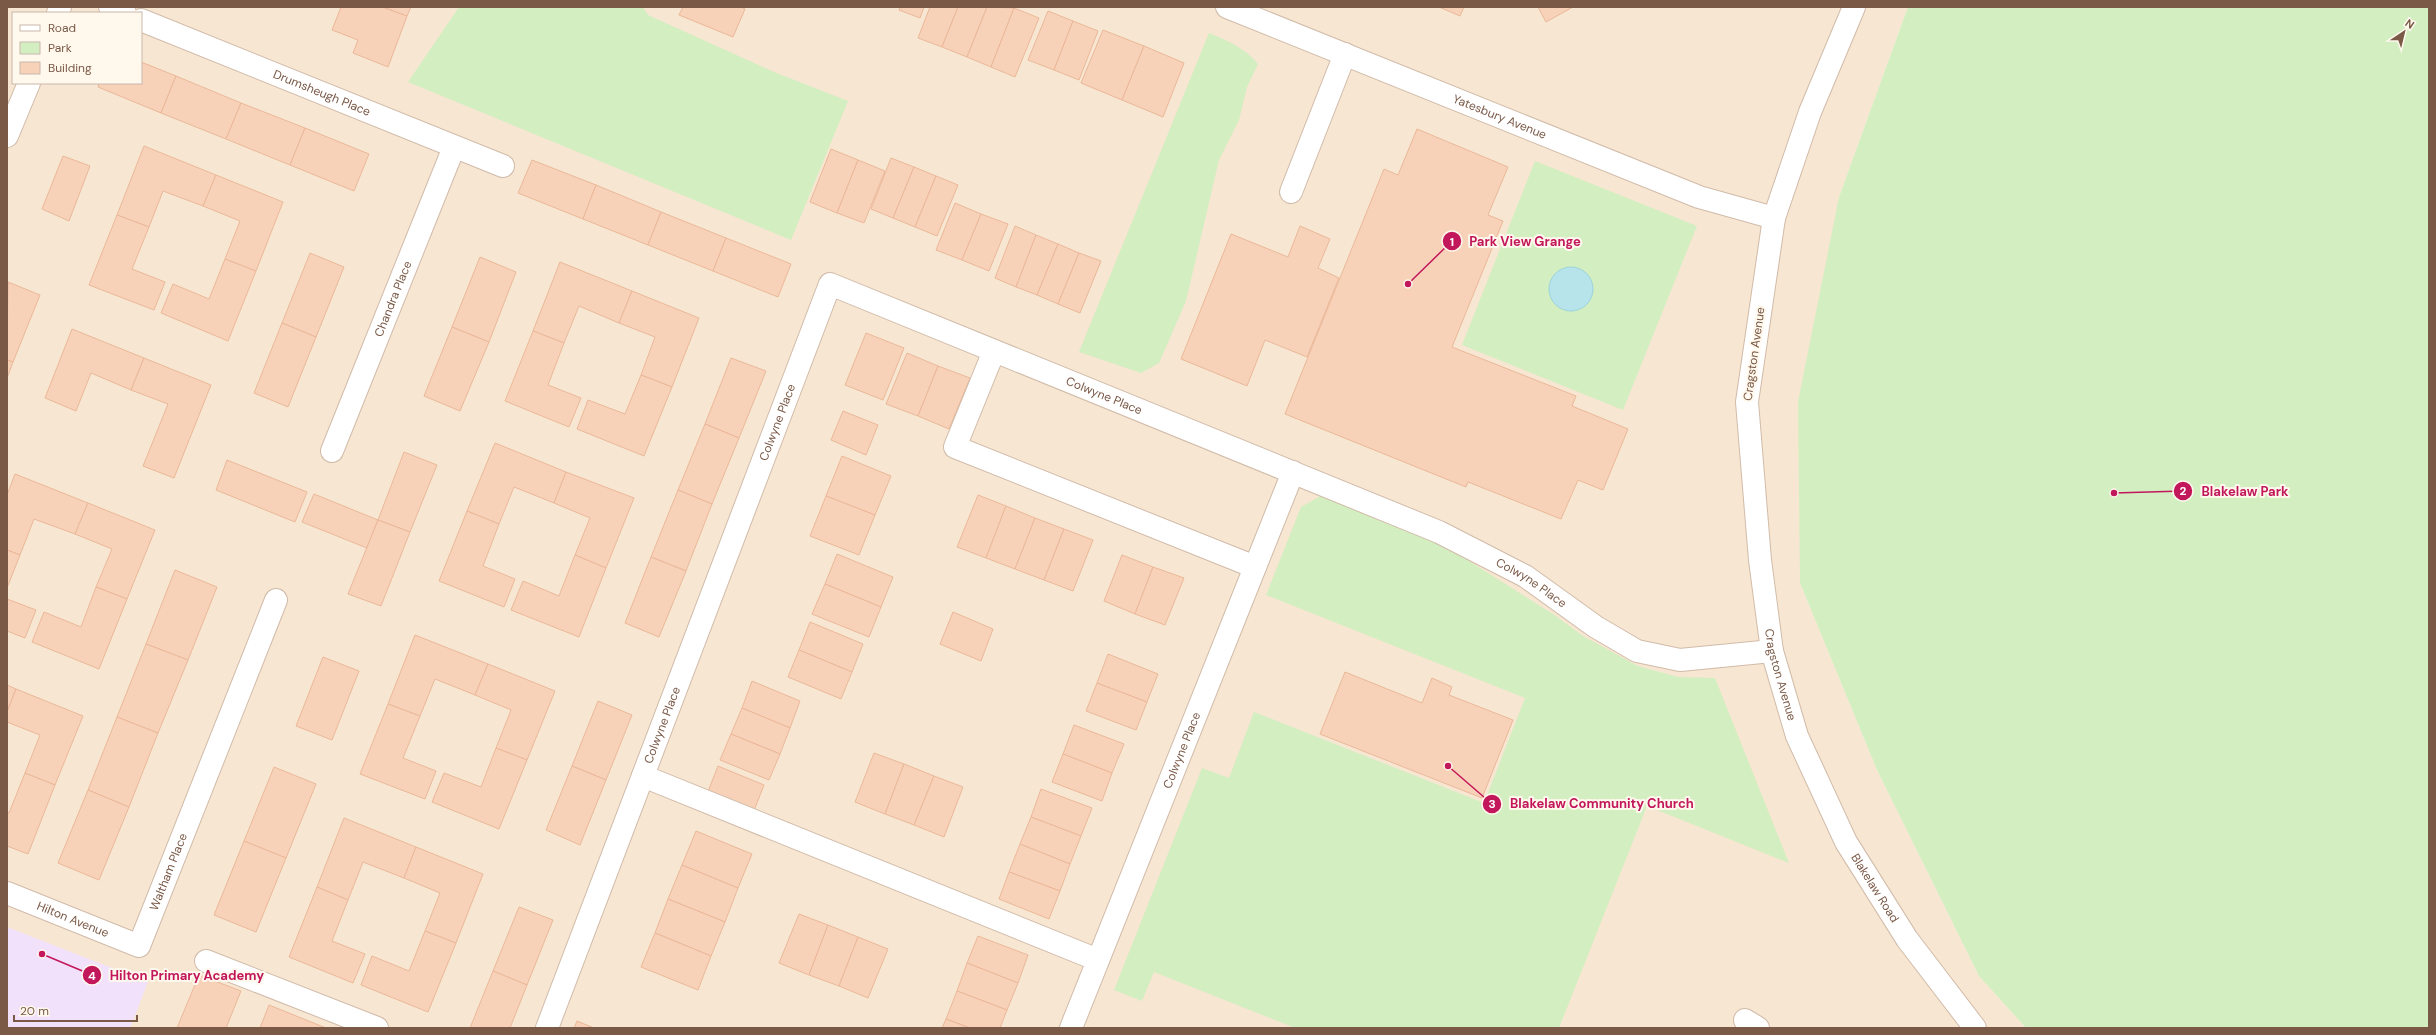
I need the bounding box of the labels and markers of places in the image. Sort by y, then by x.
callout: Park View Grange [1442,229,1589,254]
callout: Blakelaw Park [2173,479,2296,504]
callout: Blakelaw Community Church [1482,791,1702,816]
callout: Hilton Primary Academy [82,963,273,988]

